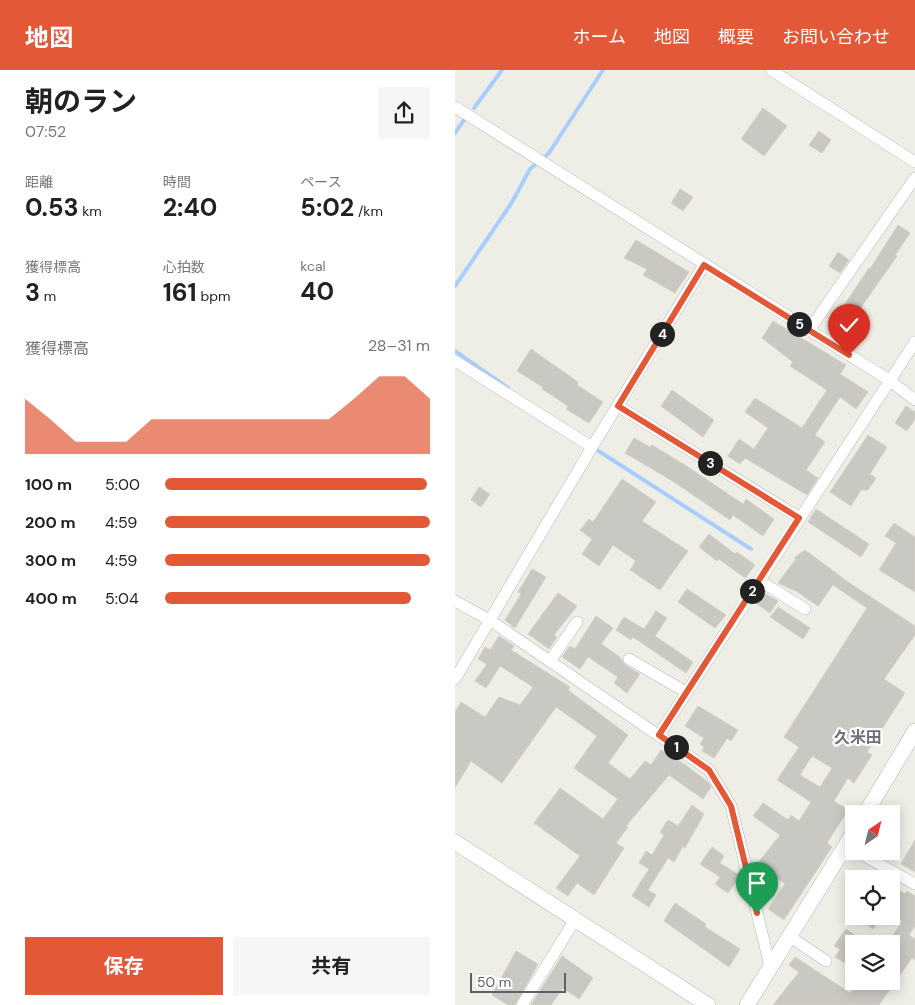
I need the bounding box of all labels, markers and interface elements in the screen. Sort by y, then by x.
text: 地図 [25,22,73,53]
text: ホーム [573,25,626,49]
text: 地図 [654,25,690,49]
text: 概要 [718,25,754,49]
text: お問い合わせ [782,25,890,49]
text: 朝のラン [25,83,137,120]
button: share [378,87,430,139]
text: 07:52 [25,121,66,142]
text: 距離 [25,173,53,191]
text: 時間 [163,173,191,191]
text: ペース [300,173,342,191]
text: 0.53 [25,191,79,224]
text: 2:40 [163,191,217,224]
text: 5:02 [300,191,354,224]
text: km [79,202,102,220]
text: /km [354,202,383,220]
text: kcal [300,257,326,275]
text: 獲得標高 [25,258,81,276]
text: 心拍数 [163,258,205,276]
text: 40 [300,275,334,308]
text: 3 [25,276,40,309]
text: 161 [163,276,197,309]
text: m [40,287,56,305]
text: bpm [197,287,230,305]
pin [828,304,870,355]
icon: check [835,311,863,339]
pin: 5 [787,312,811,336]
text: 5 [795,315,804,333]
pin: 4 [649,322,675,346]
text: 4 [658,325,667,343]
text: 28–31 m [368,335,430,356]
text: 獲得標高 [25,338,89,359]
pin: 3 [697,450,723,476]
text: 3 [706,454,715,472]
text: 100 m [25,474,72,495]
text: 5:00 [105,474,140,495]
text: 200 m [25,512,76,533]
text: 4:59 [105,512,137,533]
text: 300 m [25,550,76,571]
text: 4:59 [105,550,137,571]
pin: 2 [739,578,765,604]
text: 2 [748,582,757,600]
text: 400 m [25,588,77,609]
text: 5:04 [105,588,139,609]
district label: 久米田 [834,727,882,748]
pin: 1 [663,734,689,760]
text: 1 [674,738,679,756]
north arrow [845,805,900,860]
map controls [845,805,900,990]
pin [736,862,778,913]
icon: arrive [743,869,771,897]
button: locate [845,870,900,925]
button: layers [845,935,900,990]
button: 保存 [25,937,223,995]
button: 共有 [233,937,430,995]
scale bar [470,970,566,993]
text: 50 m [477,973,511,991]

